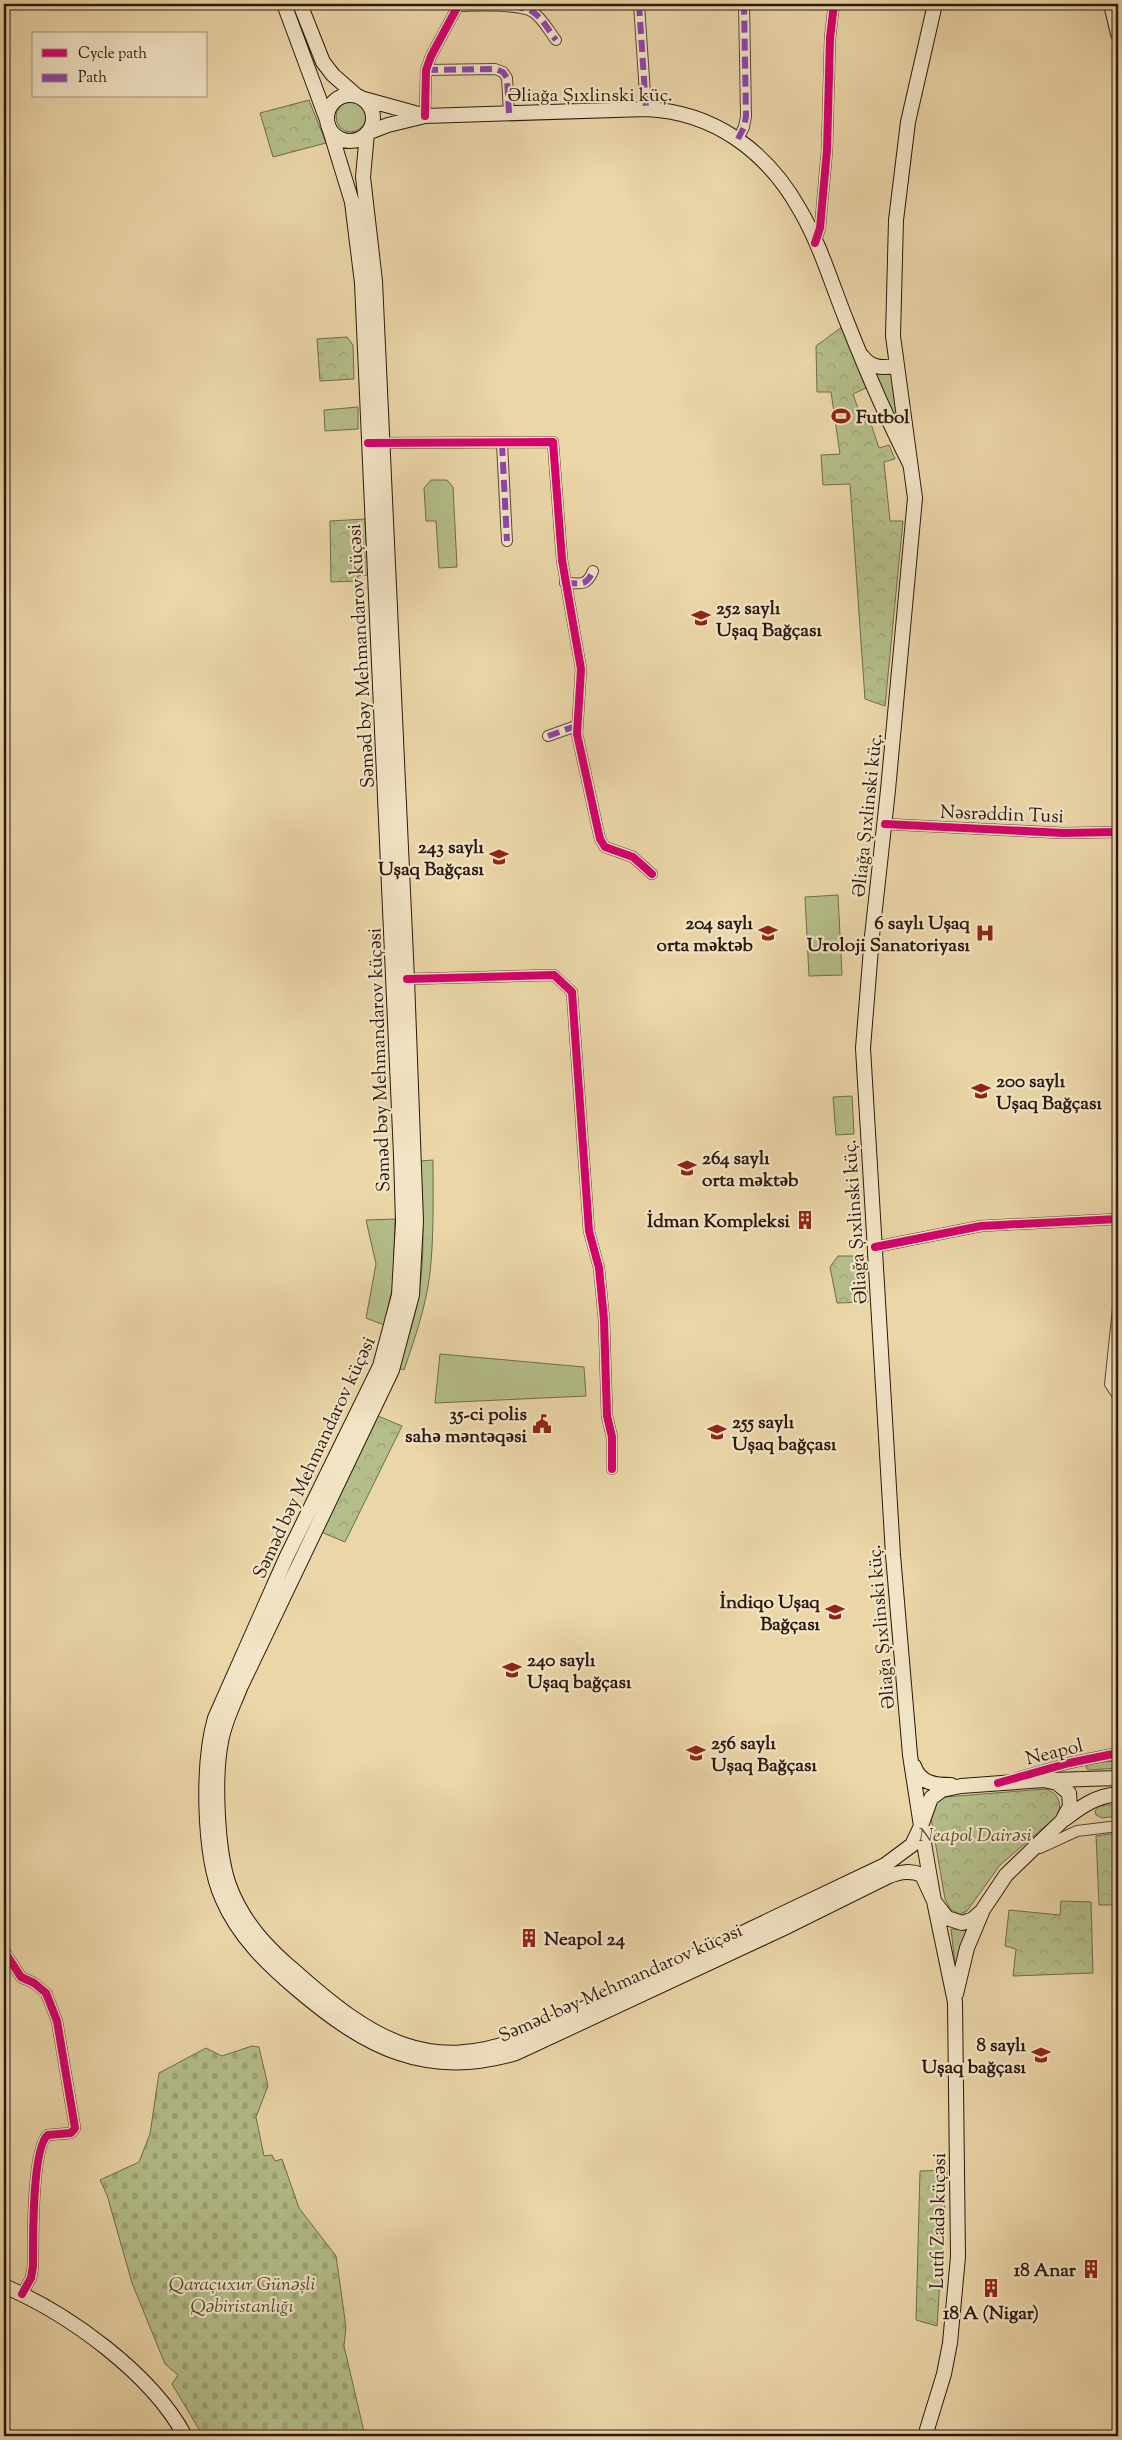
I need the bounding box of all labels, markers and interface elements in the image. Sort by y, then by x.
legend [32,32,208,98]
text: Cycle path [78,44,147,65]
text: Path [78,68,107,89]
street label: Əliağa Şıxlinski küç. [507,83,673,110]
sports icon: Futbol [830,405,852,427]
place label: Futbol [856,405,910,432]
street label: Səməd bəy Mehmandarov küçəsi [342,523,383,789]
place label: 252 saylı Uşaq Bağçası [716,596,823,645]
school or university icon: 252 saylı Uşaq Bağçası [690,607,712,629]
street label: Əliağa Şıxlinski küç. [846,732,891,899]
street label: Nəsrəddin Tusi [939,800,1064,831]
place label: 243 saylı Uşaq Bağçası [378,835,485,884]
school or university icon: 243 saylı Uşaq Bağçası [488,846,510,868]
place label: 204 saylı orta məktəb [657,911,754,960]
place label: 6 saylı Uşaq Uroloji Sanatoriyası [807,911,971,960]
school or university icon: 204 saylı orta məktəb [757,922,779,944]
hospital icon: 6 saylı Uşaq Uroloji Sanatoriyası [974,922,996,944]
street label: Səməd bəy Mehmandarov küçəsi [362,927,399,1193]
place label: 200 saylı Uşaq Bağçası [996,1069,1103,1118]
school or university icon: 200 saylı Uşaq Bağçası [970,1080,992,1102]
street label: Əliağa Şıxlinski küç. [837,1139,876,1305]
place label: 264 saylı orta məktəb [702,1146,799,1195]
school or university icon: 264 saylı orta məktəb [676,1157,698,1179]
place label: İdman Kompleksi [647,1209,791,1236]
building icon: İdman Kompleksi [794,1209,816,1231]
street label: Səməd bəy Mehmandarov küçəsi [247,1332,383,1584]
place label: 35-ci polis sahə məntəqəsi [405,1402,528,1451]
place label: 255 saylı Uşaq bağçası [732,1410,837,1459]
public building icon: 35-ci polis sahə məntəqəsi [531,1413,553,1435]
school or university icon: 255 saylı Uşaq bağçası [706,1421,728,1443]
street label: Əliağa Şıxlinski küç. [862,1543,903,1710]
place label: İndiqo Uşaq Bağçası [720,1590,821,1639]
school or university icon: İndiqo Uşaq Bağçası [824,1601,846,1623]
place label: 240 saylı Uşaq bağçası [527,1648,632,1697]
school or university icon: 240 saylı Uşaq bağçası [501,1659,523,1681]
place label: 256 saylı Uşaq Bağçası [711,1731,818,1780]
street label: Neapol [1023,1733,1086,1774]
school or university icon: 256 saylı Uşaq Bağçası [685,1742,707,1764]
park label: Neapol Dairəsi [918,1823,1032,1850]
street label: Səməd bəy Mehmandarov küçəsi [495,1918,747,2050]
building icon: Neapol 24 [518,1927,540,1949]
place label: Neapol 24 [544,1927,625,1954]
place label: 8 saylı Uşaq bağçası [922,2033,1027,2082]
school or university icon: 8 saylı Uşaq bağçası [1030,2044,1052,2066]
street label: Lutfi Zadə küçəsi [925,2153,954,2290]
place label: 18 Anar [1014,2258,1077,2285]
building icon: 18 Anar [1080,2258,1102,2280]
park label: Qaraçuxur Günəşli Qəbiristanlığı [169,2272,316,2321]
building icon: 18 A (Nigar) [980,2277,1002,2299]
place label: 18 A (Nigar) [943,2301,1039,2328]

